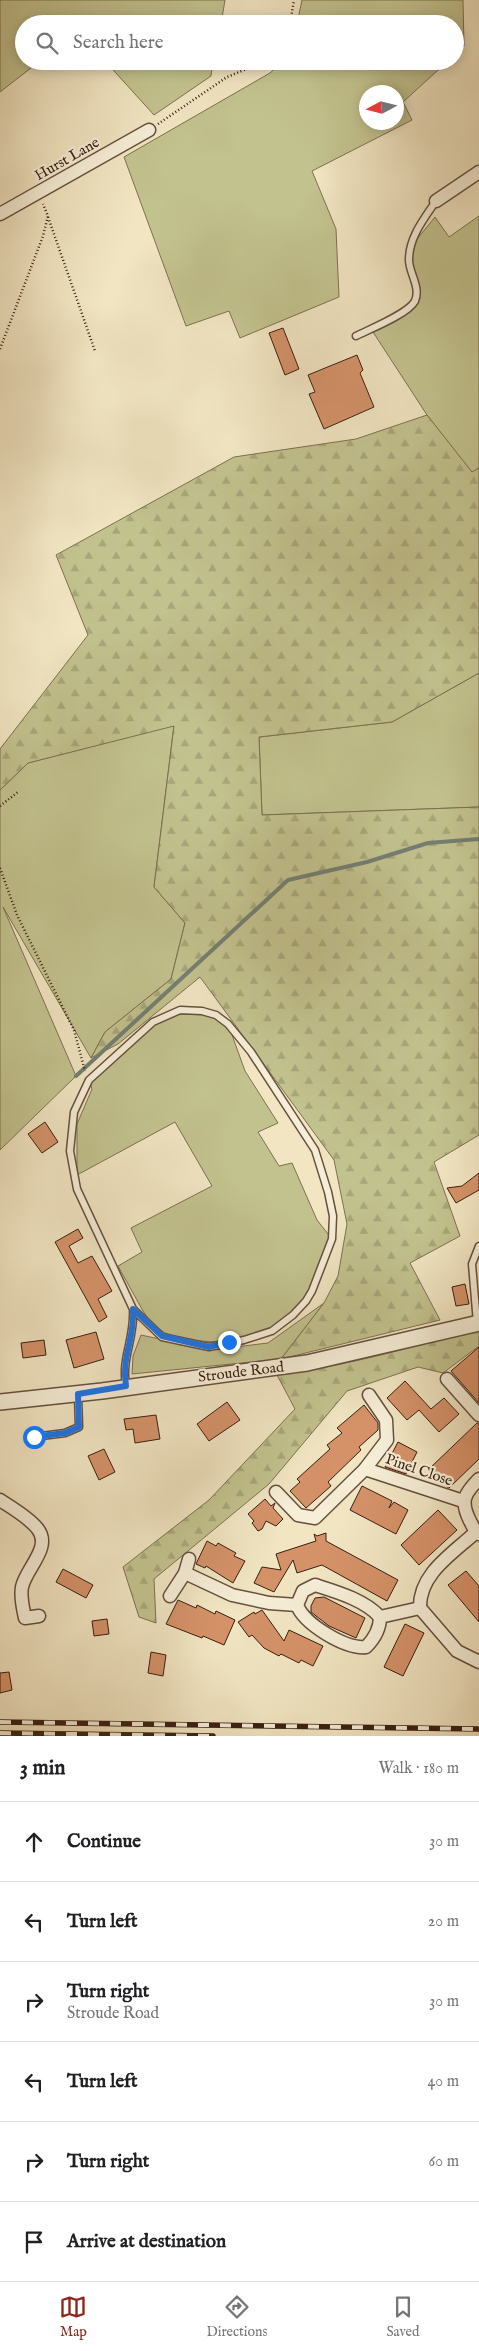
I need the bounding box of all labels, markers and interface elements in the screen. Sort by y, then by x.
search box [15,15,464,70]
icon: search [33,29,61,57]
text: Search here [73,31,164,55]
north arrow [359,85,404,130]
street label: Hurst Lane [31,133,103,185]
route end [218,1331,241,1354]
street label: Stroude Road [197,1357,286,1387]
route start [23,1426,46,1449]
street label: Pinel Close [383,1450,455,1490]
text: 3 min [20,1755,65,1782]
text: Walk · 180 m [378,1759,459,1779]
icon: ahead [20,1828,48,1856]
text: Continue [67,1830,141,1854]
text: 30 m [429,1832,459,1852]
icon: left [20,1908,48,1936]
text: Turn left [67,1910,138,1934]
text: 20 m [428,1912,459,1932]
text: Turn right [67,1980,149,2004]
icon: right [20,1988,48,2016]
text: 30 m [429,1992,459,2012]
text: Stroude Road [67,2004,159,2024]
icon: left [20,2068,48,2096]
text: Turn left [67,2070,138,2094]
text: 40 m [427,2072,459,2092]
icon: right [20,2148,48,2176]
text: Turn right [67,2150,149,2174]
text: 60 m [429,2152,459,2172]
icon: arrive [20,2228,48,2256]
text: Arrive at destination [67,2230,226,2254]
tab: Map [59,2293,87,2341]
tab: Directions [206,2293,267,2341]
tab: Saved [386,2293,419,2341]

